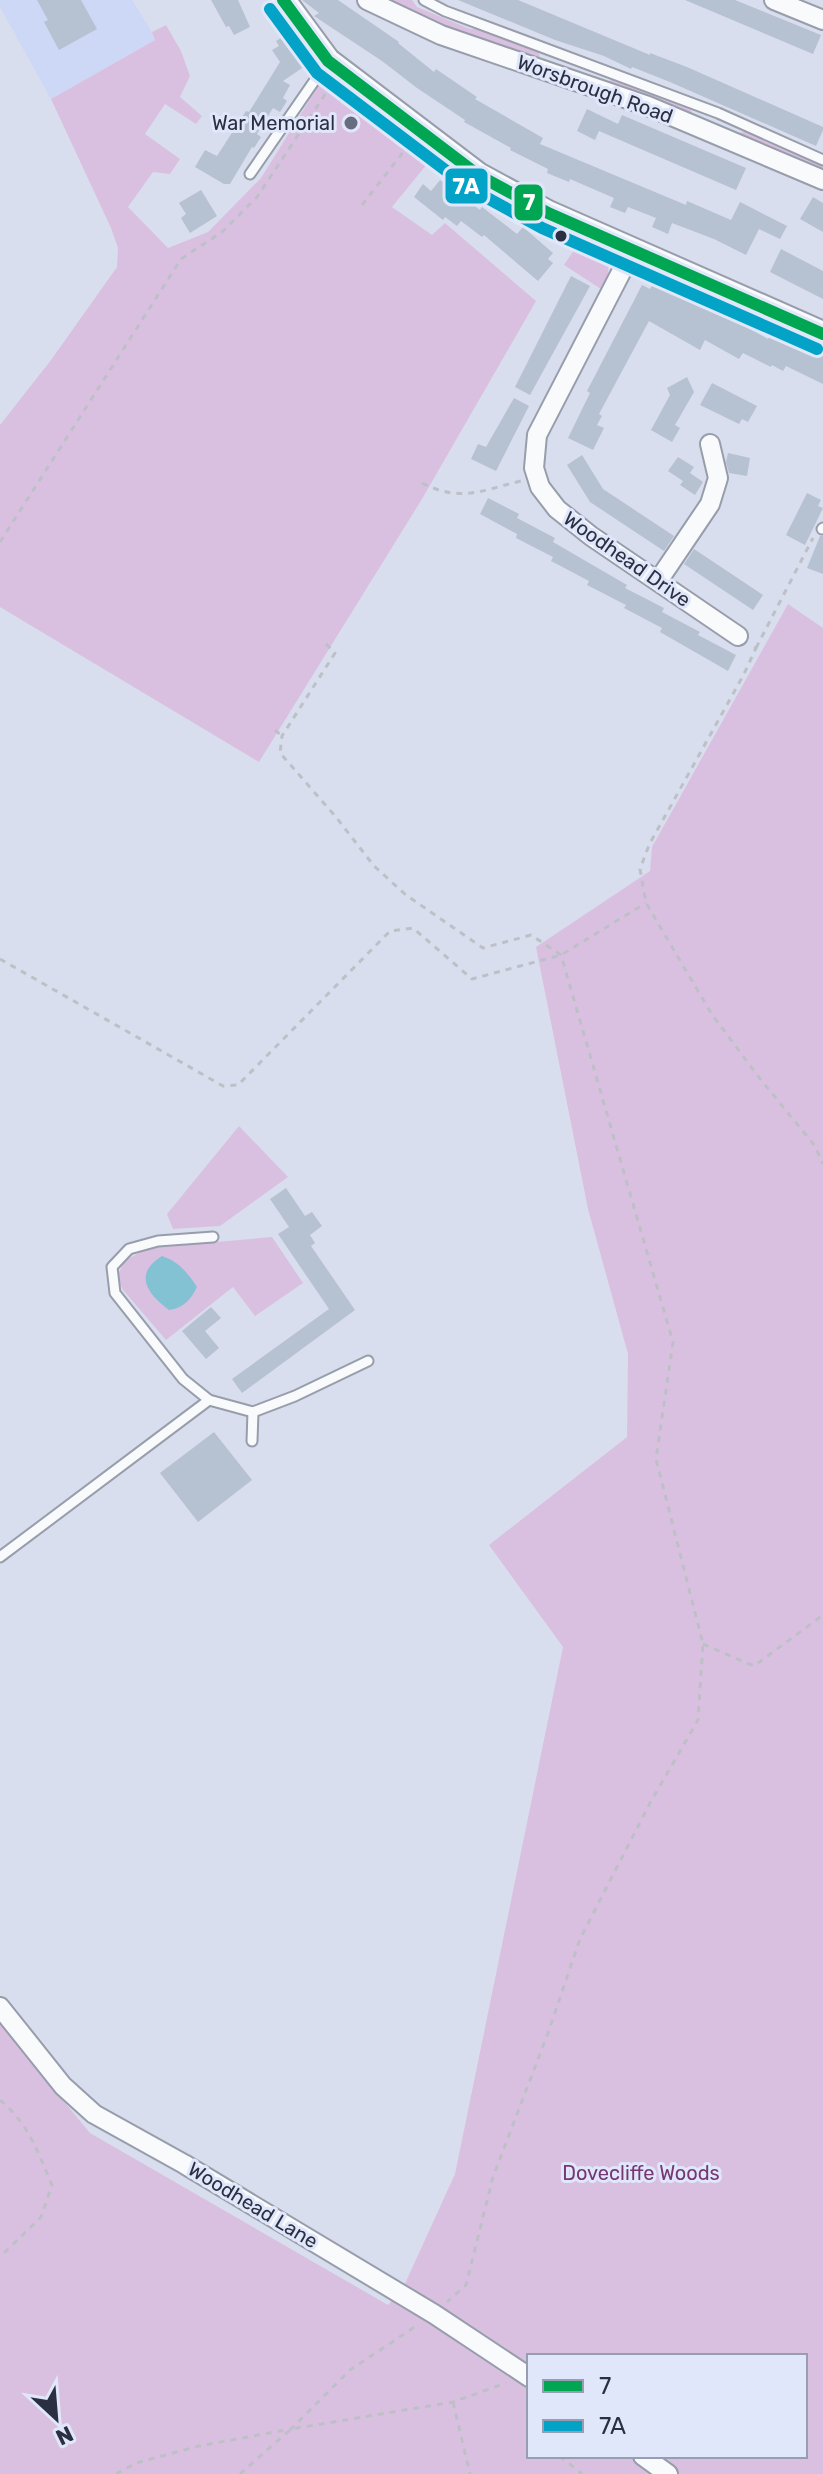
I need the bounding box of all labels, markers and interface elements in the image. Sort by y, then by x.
street label: Worsbrough Road [514,50,676,128]
place label: War Memorial [212,111,335,135]
marker: War Memorial [342,114,360,132]
line badge: 7A [444,167,489,205]
text: 7A [452,173,480,200]
line badge: 7 [513,183,544,222]
text: 7 [523,189,536,216]
unlabelled marker [553,228,569,244]
street label: Woodhead Drive [559,506,695,612]
street label: Woodhead Lane [184,2157,322,2253]
park label: Dovecliffe Woods [562,2161,720,2185]
legend [527,2354,807,2458]
text: 7 [599,2372,611,2400]
north arrow [16,2378,96,2458]
text: 7A [599,2412,626,2440]
text: N [52,2420,78,2451]

